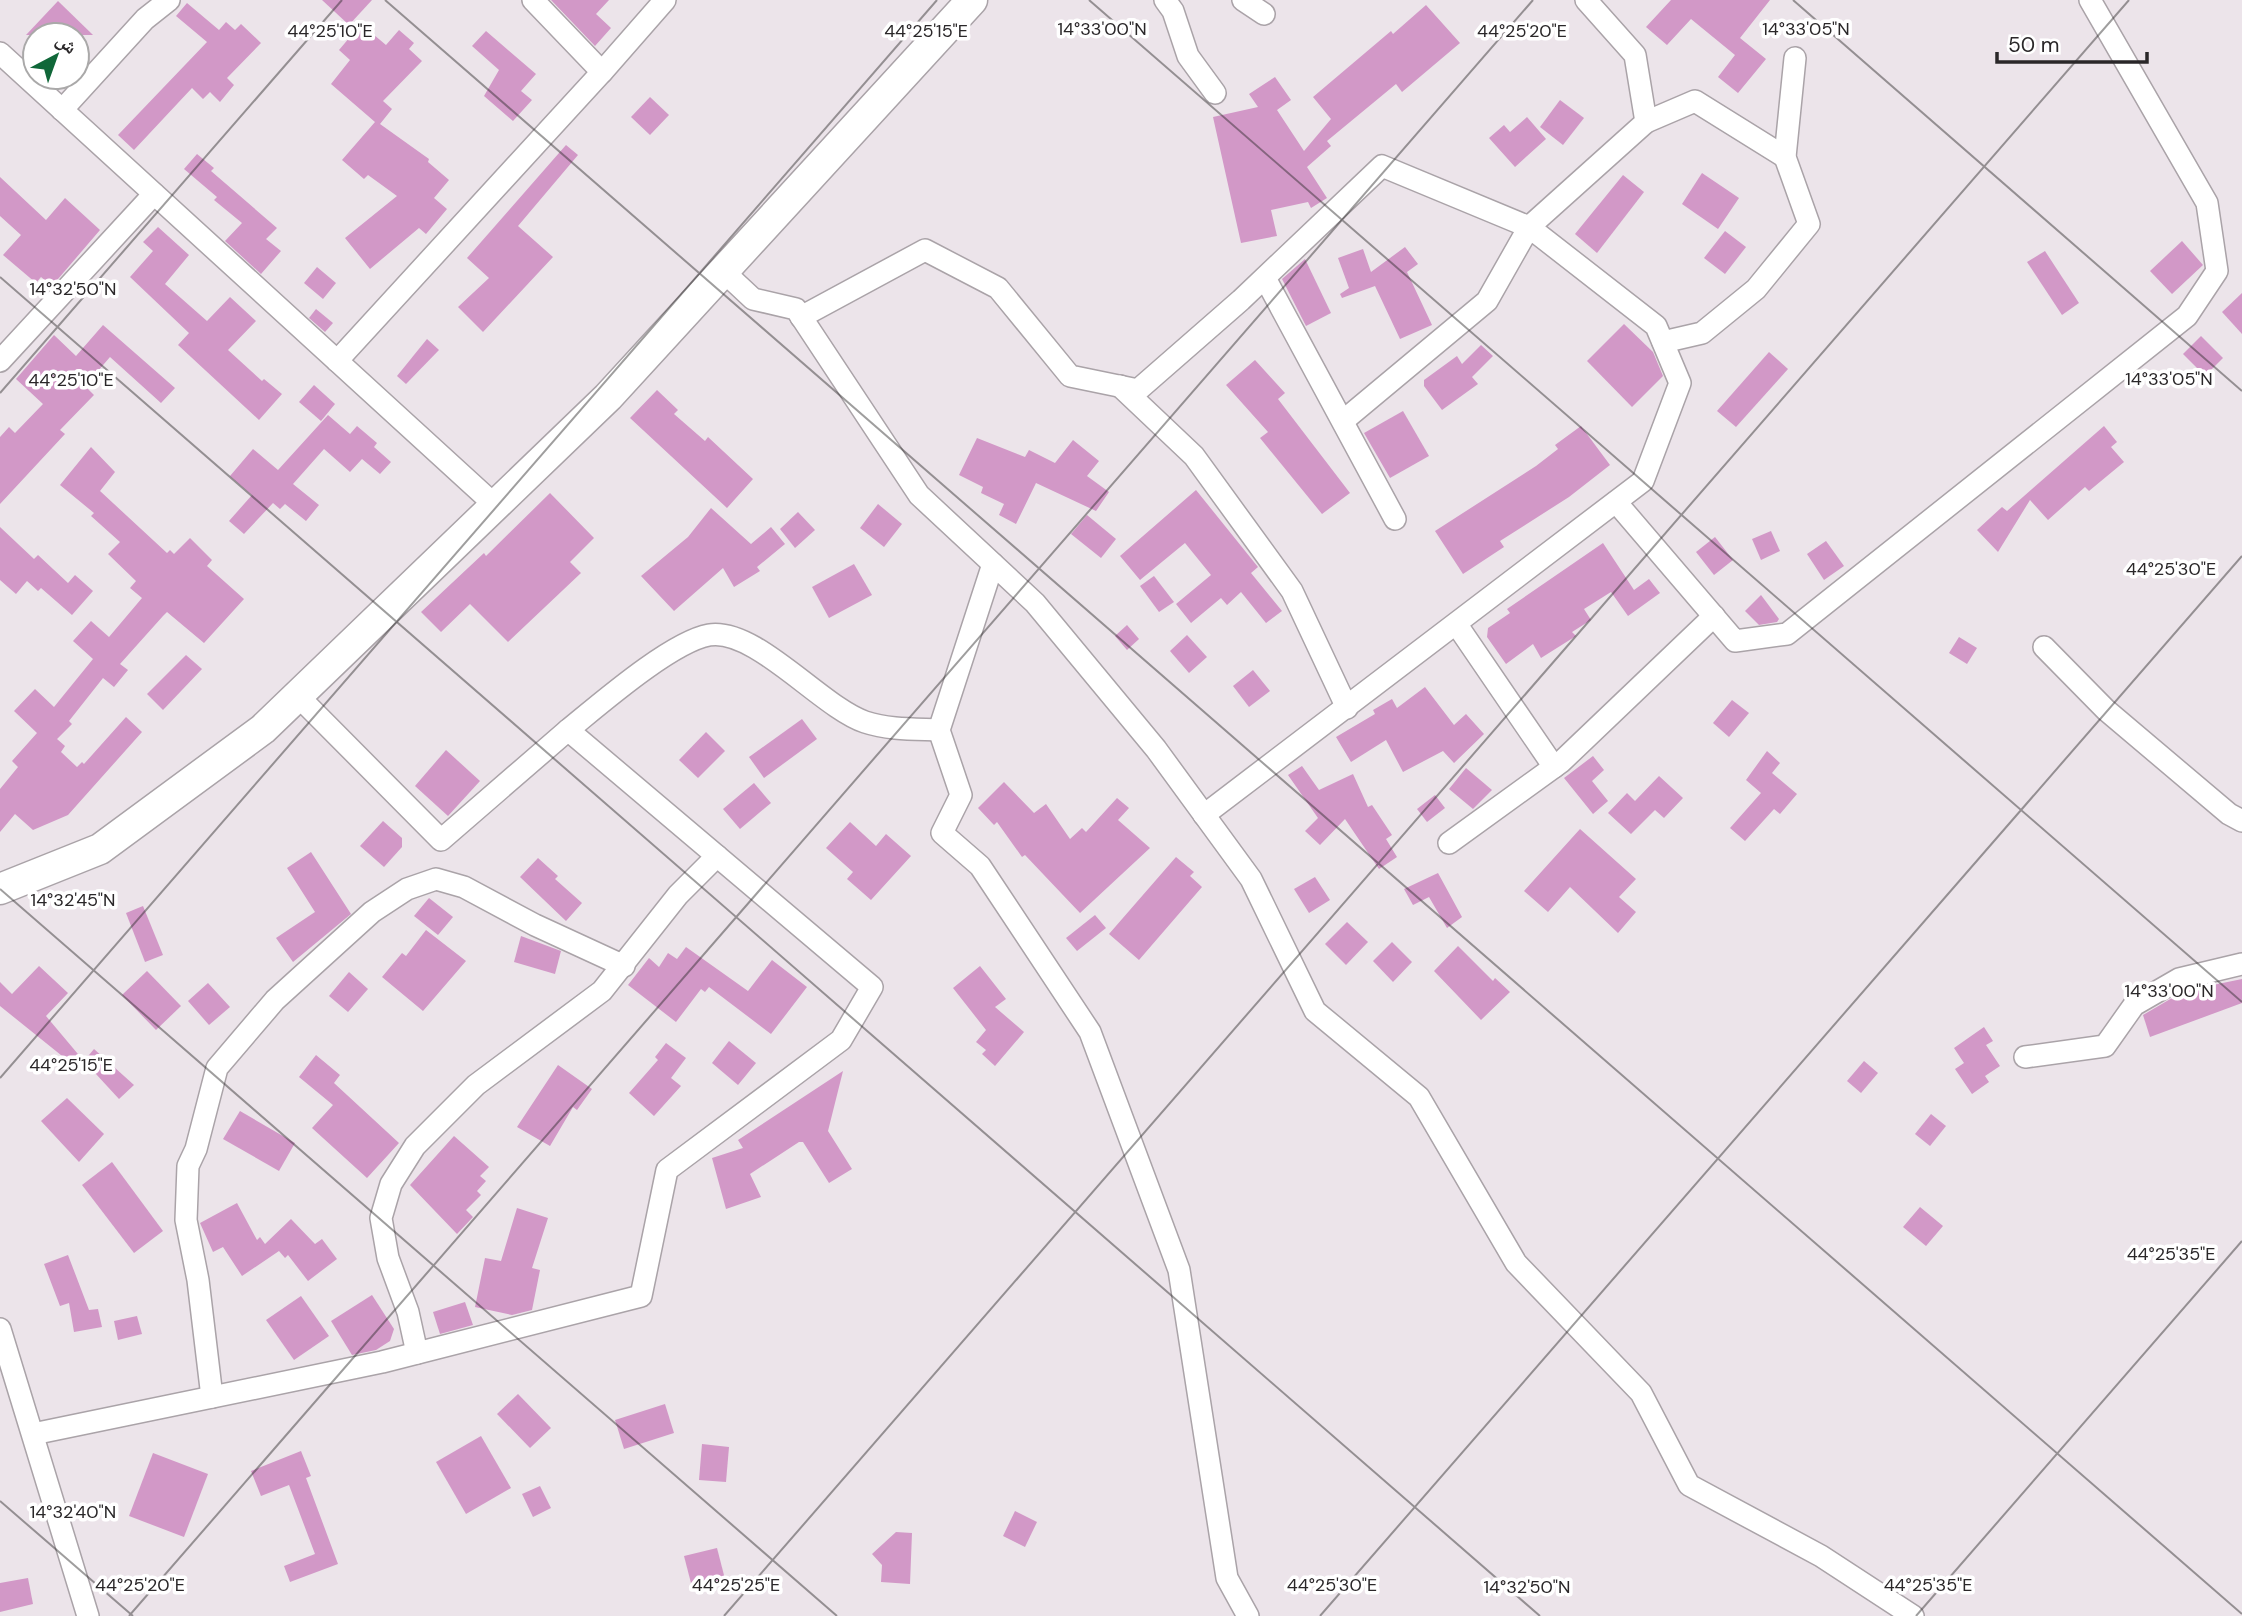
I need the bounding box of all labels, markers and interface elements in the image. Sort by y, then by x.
text: 14°33'00"N [1057,17,1147,41]
text: 14°33'05"N [1762,17,1850,41]
text: 44°25'10"E [287,19,373,43]
text: 44°25'15"E [884,19,968,43]
text: 44°25'20"E [1477,19,1567,43]
north arrow [21,21,91,91]
scale bar [1997,21,2148,65]
text: ش [51,27,83,60]
text: 50 m [2008,31,2059,59]
text: 14°32'50"N [29,277,117,301]
text: 14°33'05"N [2125,367,2213,391]
text: 44°25'10"E [28,368,114,392]
text: 44°25'30"E [2126,557,2216,581]
text: 14°32'45"N [31,888,115,912]
text: 14°33'00"N [2124,979,2214,1003]
text: 44°25'15"E [29,1053,113,1077]
text: 44°25'35"E [2127,1242,2215,1266]
text: 14°32'40"N [30,1500,116,1524]
text: 44°25'20"E [95,1573,185,1597]
text: 44°25'25"E [692,1573,780,1597]
text: 44°25'30"E [1287,1573,1377,1597]
text: 44°25'35"E [1884,1573,1972,1597]
text: 14°32'50"N [1483,1575,1571,1599]

